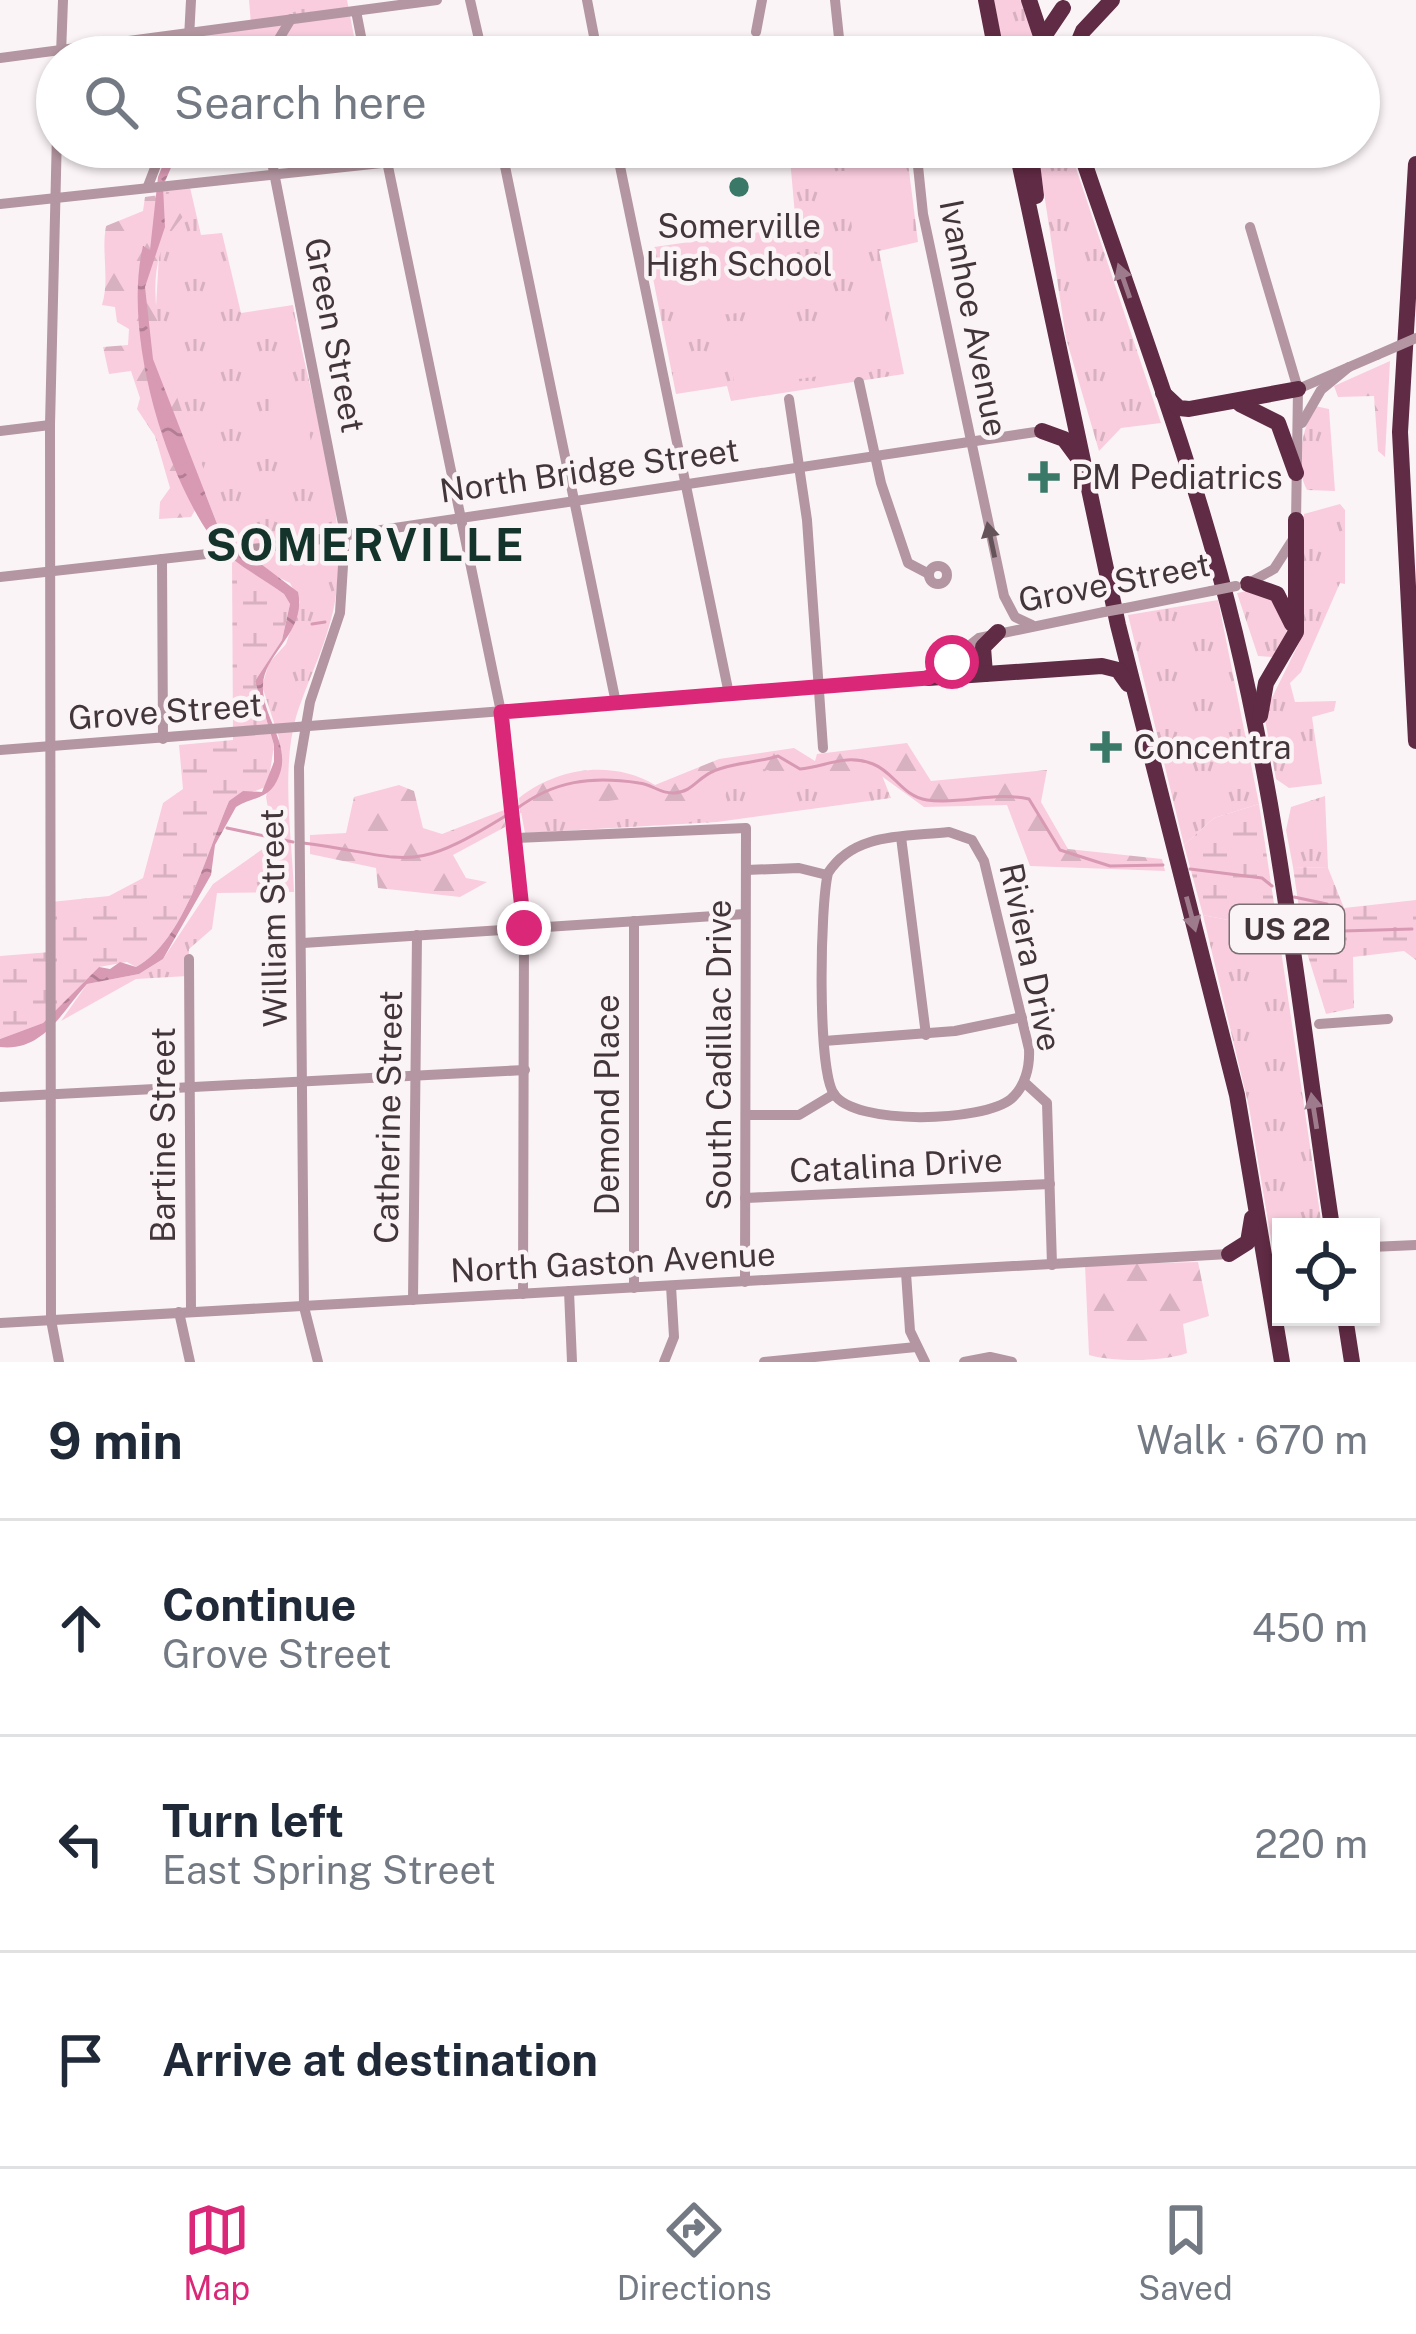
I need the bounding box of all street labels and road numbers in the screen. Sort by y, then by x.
street label: Ivanhoe Avenue [932,196,1016,440]
street label: Green Street [297,234,373,436]
street label: North Bridge Street [437,430,741,510]
street label: Grove Street [1015,545,1213,619]
street label: Grove Street [67,685,263,737]
street label: William Street [252,808,294,1028]
street label: Riviera Drive [993,859,1069,1055]
street label: South Cadillac Drive [700,899,738,1211]
road number: US 22 [1230,905,1344,953]
street label: Catherine Street [367,990,409,1244]
street label: Demond Place [588,994,626,1216]
street label: Bartine Street [144,1027,182,1243]
street label: Catalina Drive [788,1140,1004,1190]
street label: North Gaston Avenue [449,1235,777,1289]

